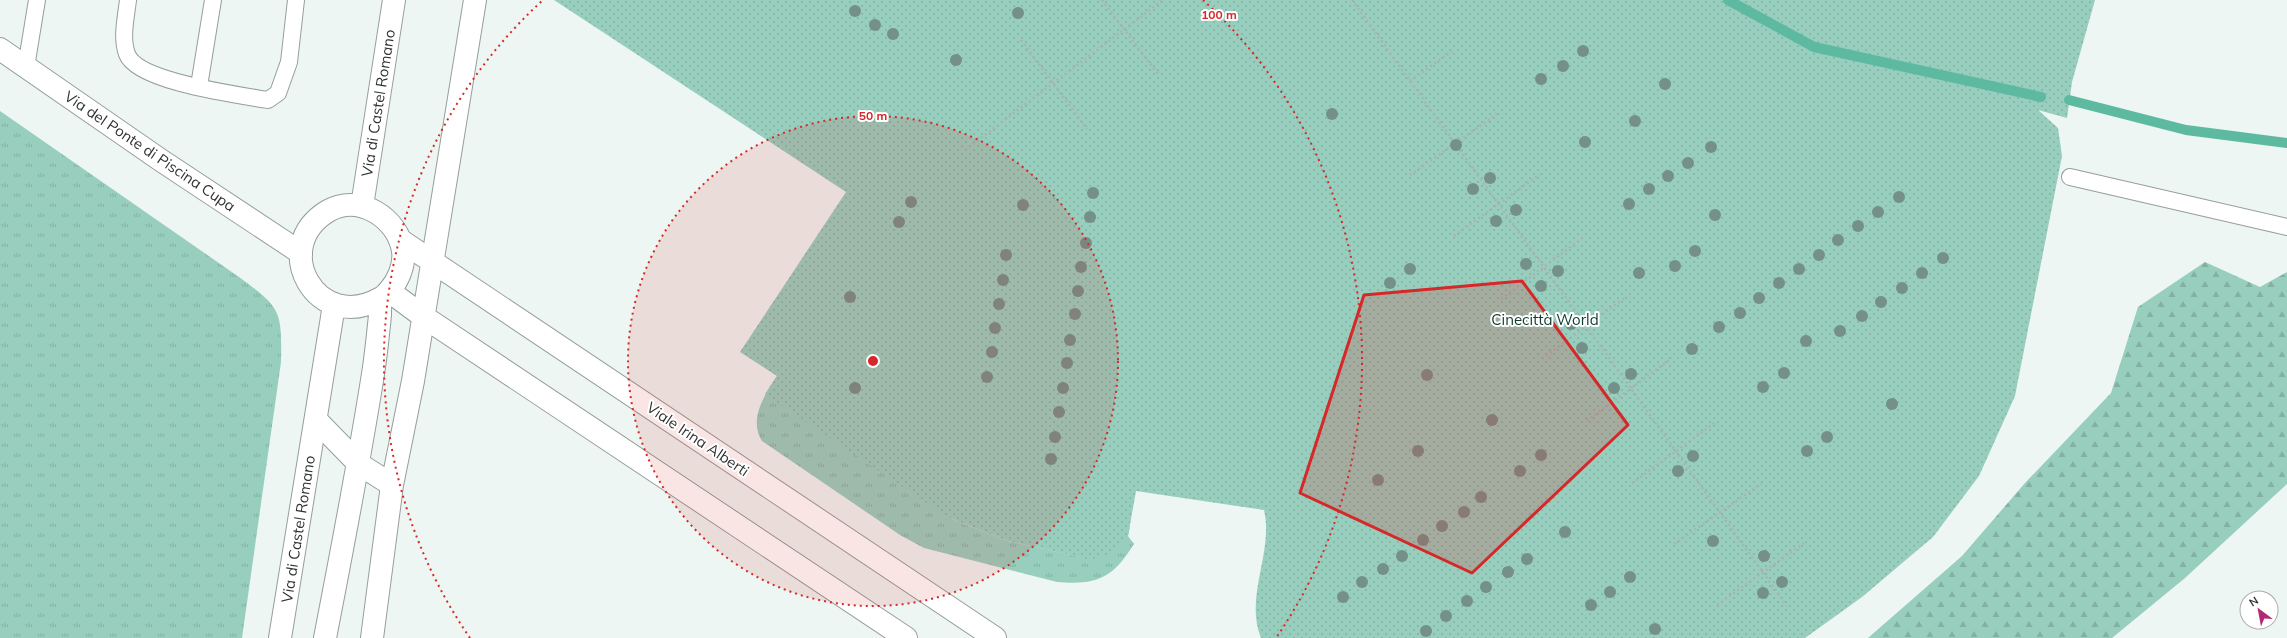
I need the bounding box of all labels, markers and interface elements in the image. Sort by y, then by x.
text: 100 m [1201,7,1237,22]
street label: Via di Castel Romano [357,28,399,178]
street label: Via del Ponte di Piscina Cupa [61,87,239,215]
text: 50 m [859,108,887,123]
park label: Cinecittà World [1491,310,1599,329]
centre of rings [866,354,880,368]
street label: Viale Irina Alberti [643,398,753,480]
street label: Via di Castel Romano [277,454,319,604]
north arrow [2239,590,2279,630]
text: N [2246,593,2261,610]

